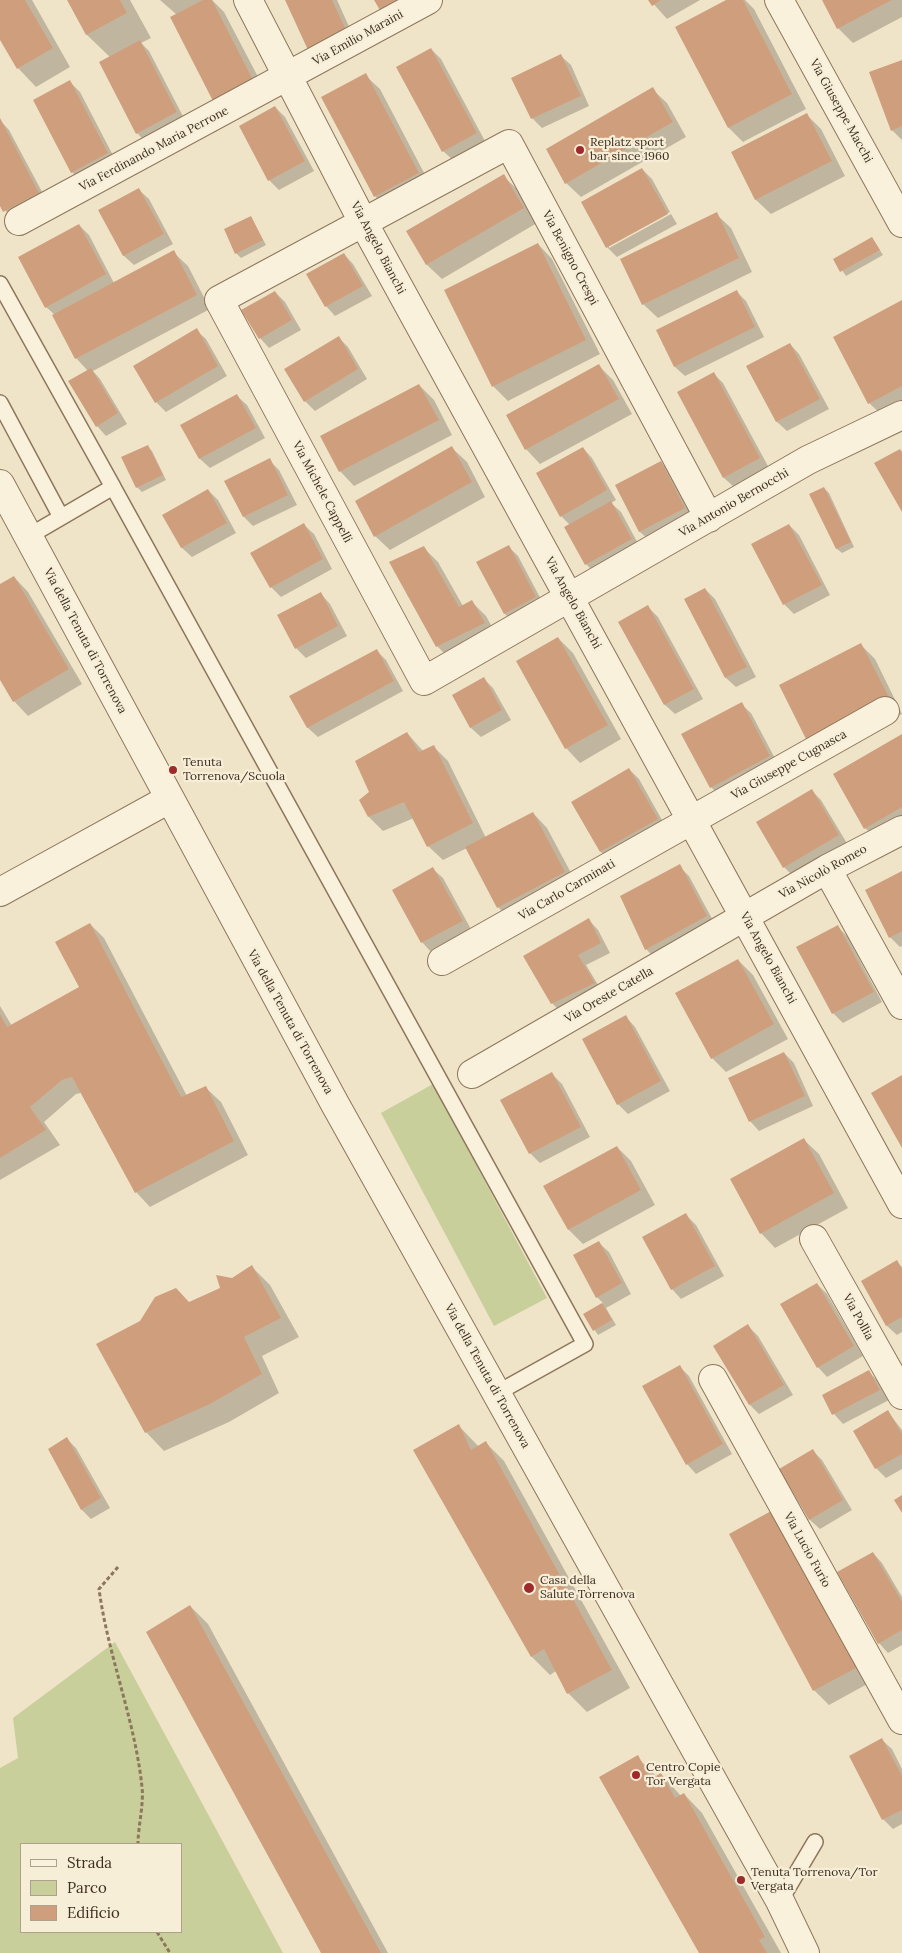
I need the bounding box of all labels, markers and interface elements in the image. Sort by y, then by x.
street label: Via Emilio Maraini [310,7,406,69]
street label: Via Giuseppe Macchi [806,57,876,165]
street label: Via Ferdinando Maria Perrone [77,103,231,195]
place label: Replatz sport bar since 1960 [590,136,669,164]
marker: Replatz sport bar since 1960 [574,144,586,156]
street label: Via Angelo Bianchi [347,199,409,297]
street label: Via Benigno Crespi [539,208,601,308]
street label: Via Michele Cappelli [289,439,355,545]
street label: Via Antonio Bernocchi [677,466,791,540]
street label: Via Angelo Bianchi [542,555,604,651]
street label: Via della Tenuta di Torrenova [40,566,130,716]
street label: Via Giuseppe Cugnasca [729,727,849,803]
place label: Tenuta Torrenova/Scuola [183,756,285,784]
marker: Tenuta Torrenova/Scuola [167,764,179,776]
street label: Via Nicolò Romeo [777,842,869,902]
street label: Via Carlo Carminati [516,857,618,923]
street label: Via Angelo Bianchi [737,910,799,1006]
street label: Via della Tenuta di Torrenova [244,947,336,1097]
street label: Via Oreste Catella [562,964,656,1026]
street label: Via Pollia [839,1291,877,1343]
street label: Via della Tenuta di Torrenova [441,1301,533,1451]
street label: Via Lucio Furio [780,1510,834,1590]
place label: Casa della Salute Torrenova [540,1574,635,1602]
marker: Casa della Salute Torrenova [522,1581,536,1595]
place label: Centro Copie Tor Vergata [646,1761,720,1789]
marker: Centro Copie Tor Vergata [630,1769,642,1781]
legend [20,1843,182,1933]
text: Strada [67,1853,112,1872]
place label: Tenuta Torrenova/Tor Vergata [751,1866,878,1894]
marker: Tenuta Torrenova/Tor Vergata [735,1874,747,1886]
text: Parco [67,1878,107,1897]
text: Edificio [67,1903,120,1922]

